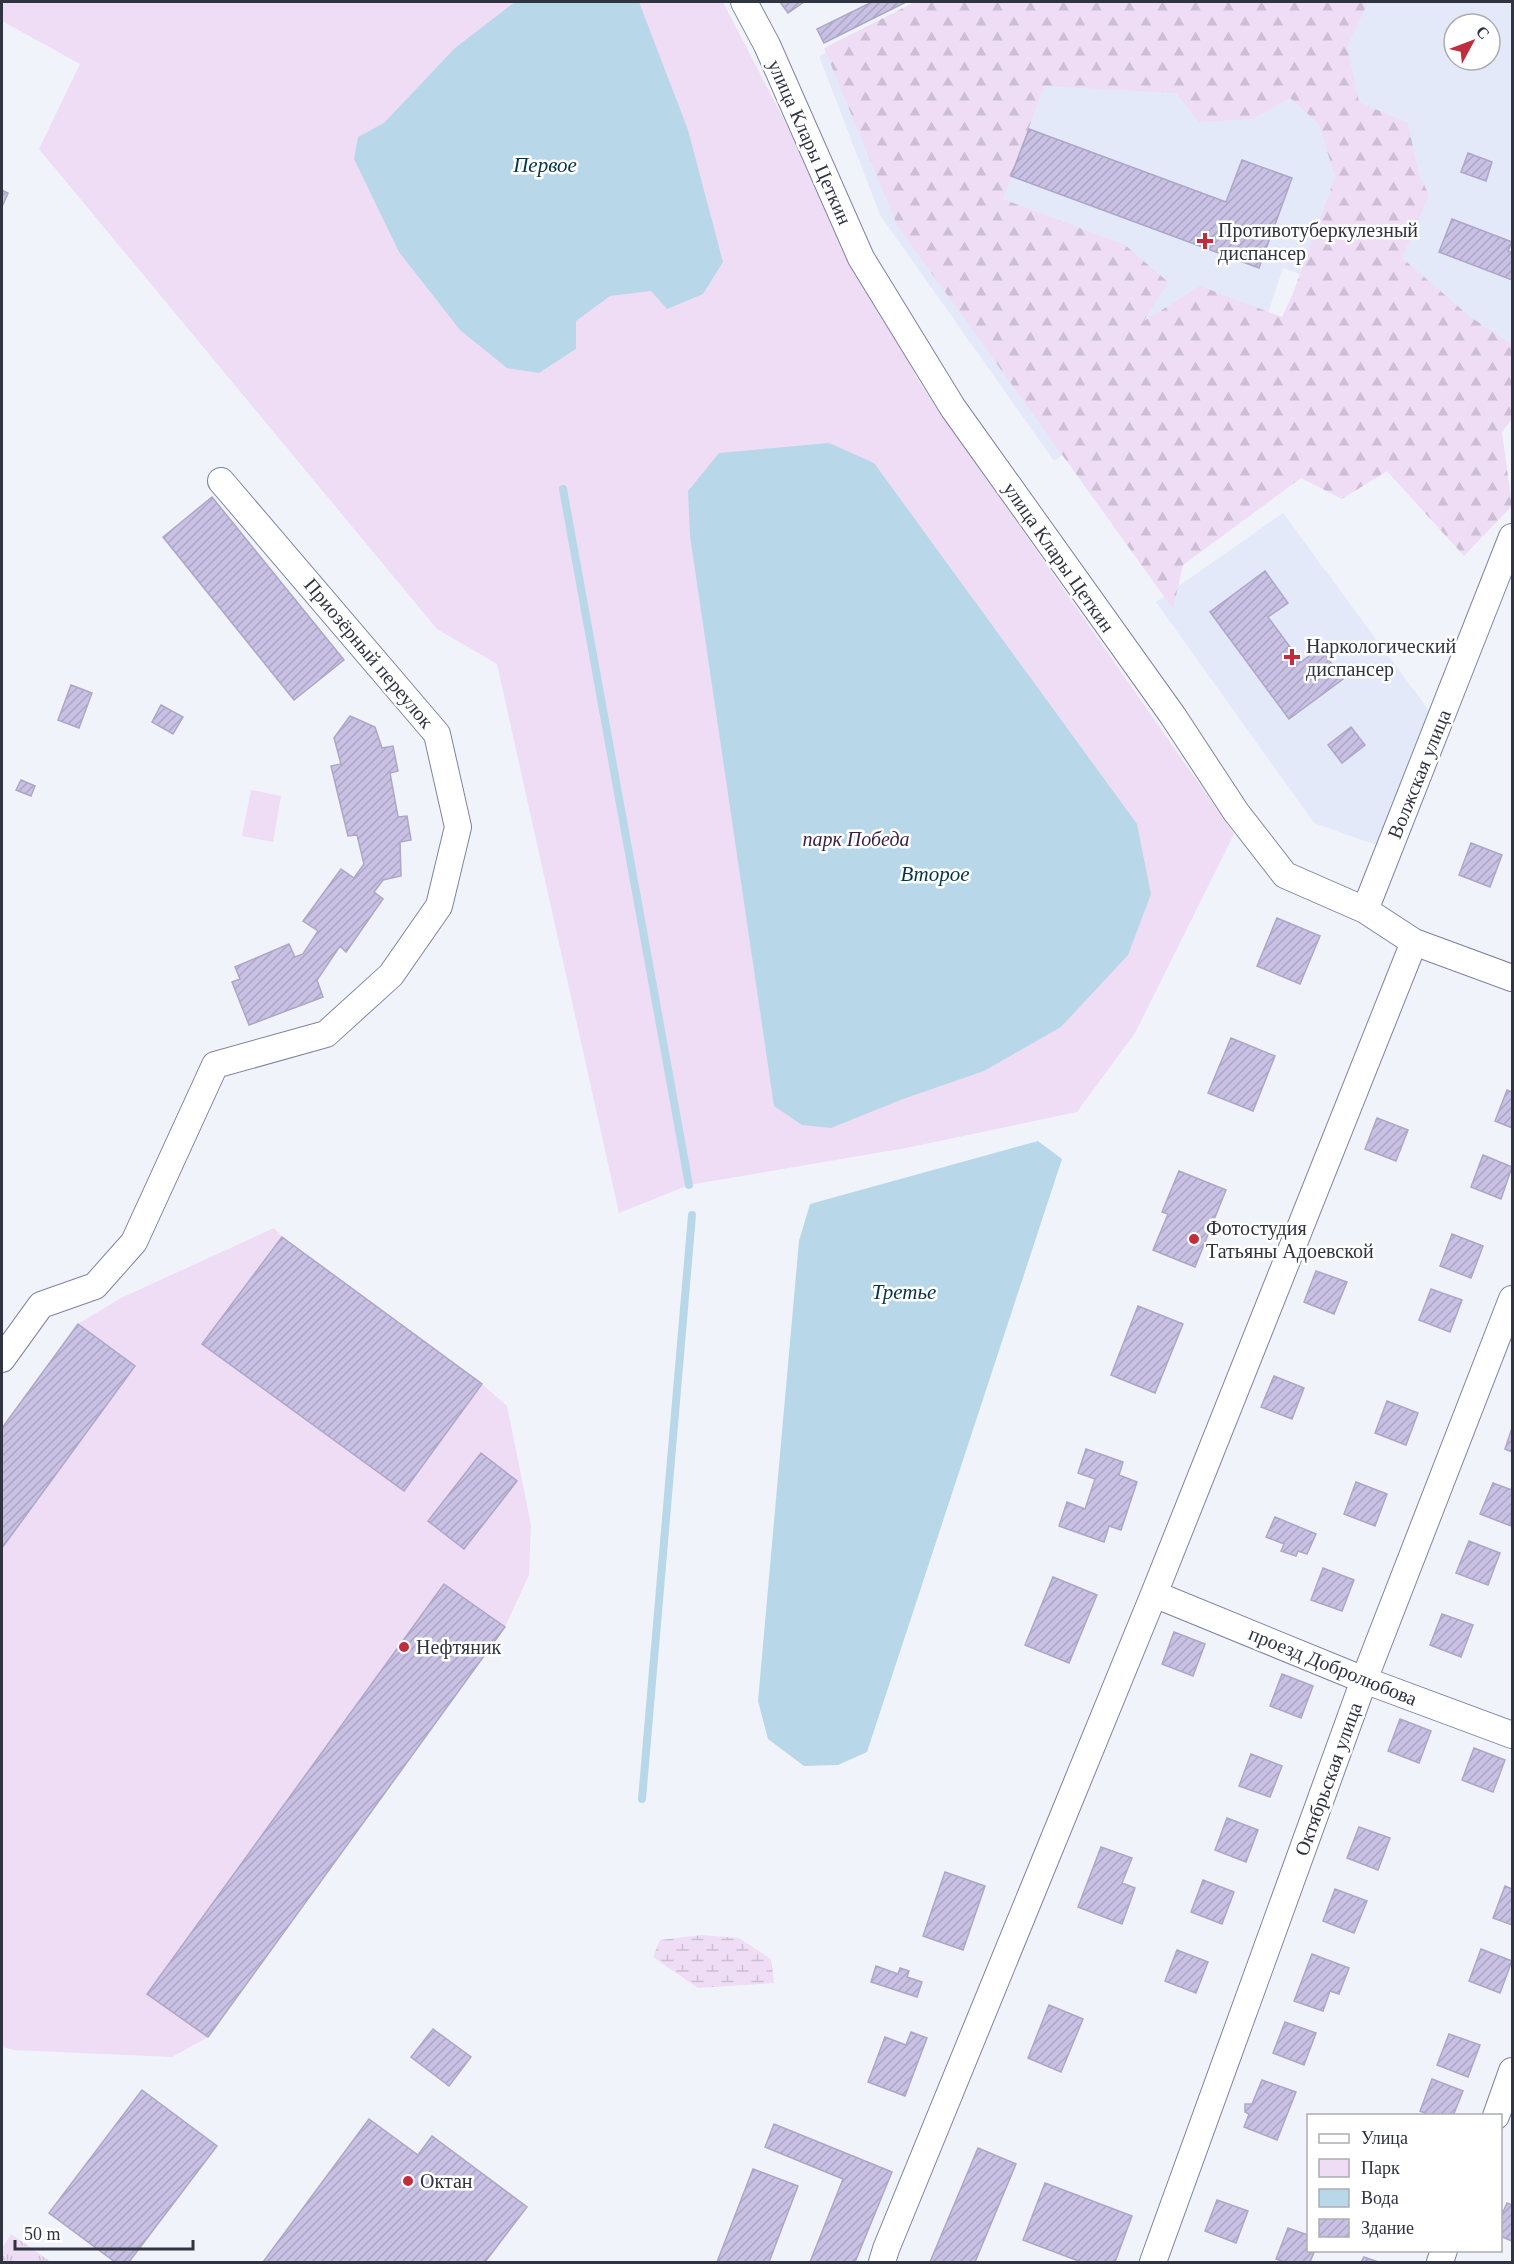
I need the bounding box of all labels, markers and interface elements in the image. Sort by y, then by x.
north arrow [1442,12,1502,72]
text: С [1473,23,1493,42]
street label: улица Клары Цеткин [763,56,856,229]
water label: Первое [512,153,577,177]
place label: Противотуберкулезный диспансер [1218,219,1418,265]
marker: Противотуберкулезный диспансер [1196,232,1214,250]
street label: улица Клары Цеткин [998,478,1119,637]
street label: Приозёрный переулок [299,574,438,733]
place label: Наркологический диспансер [1306,635,1456,681]
marker: Наркологический диспансер [1283,648,1301,666]
street label: Волжская улица [1383,706,1456,842]
park label: парк Победa [802,828,910,851]
water label: Второе [900,862,970,886]
place label: Фотостудия Татьяны Адоевской [1206,1217,1374,1263]
marker: Фотостудия Татьяны Адоевской [1187,1232,1201,1246]
water label: Третье [872,1280,936,1304]
street label: проезд Добролюбова [1245,1622,1420,1711]
place label: Нефтяник [416,1636,502,1659]
marker: Нефтяник [397,1640,411,1654]
street label: Октябрьская улица [1290,1699,1367,1859]
legend [1307,2114,1502,2252]
text: Улица [1361,2128,1408,2148]
text: Парк [1361,2158,1400,2178]
place label: Октан [420,2170,473,2192]
marker: Октан [401,2174,415,2188]
text: Вода [1361,2188,1399,2208]
scale bar [15,2213,194,2251]
text: Здание [1361,2218,1414,2238]
text: 50 m [24,2224,61,2244]

